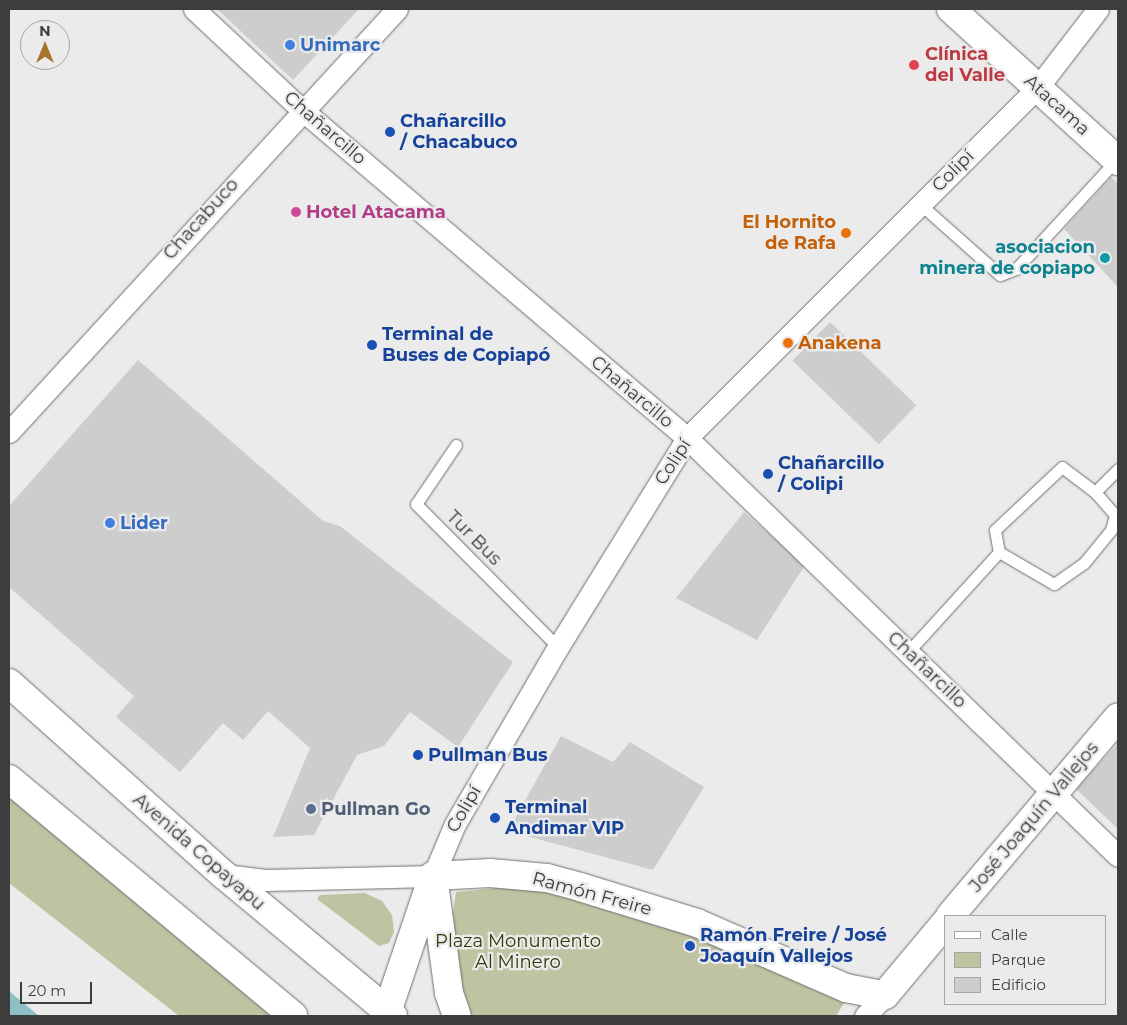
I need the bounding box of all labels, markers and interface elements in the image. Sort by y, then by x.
north arrow [20,20,70,70]
text: N [39,22,51,40]
place label: Unimarc [300,34,380,56]
marker: Unimarc [284,39,296,51]
place label: Clínica del Valle [925,44,1005,86]
marker: Clínica del Valle [907,58,921,72]
street label: Atacama [1020,70,1094,140]
street label: Chañarcillo [280,87,370,169]
place label: Chañarcillo / Chacabuco [400,111,518,154]
marker: Chañarcillo / Chacabuco [384,126,396,138]
street label: Colipí [928,146,978,196]
street label: Chacabuco [159,174,243,264]
place label: Hotel Atacama [306,201,446,223]
marker: Hotel Atacama [290,206,302,218]
place label: El Hornito de Rafa [742,212,836,254]
marker: El Hornito de Rafa [840,227,852,239]
place label: asociacion minera de copiapo [919,237,1095,280]
marker: asociacion minera de copiapo [1099,252,1111,264]
place label: Terminal de Buses de Copiapó [382,324,550,366]
place label: Anakena [798,332,882,354]
marker: Anakena [782,337,794,349]
marker: Terminal de Buses de Copiapó [366,339,378,351]
street label: Chañarcillo [586,351,678,433]
street label: Colipí [650,435,696,489]
place label: Chañarcillo / Colipi [778,453,884,496]
marker: Chañarcillo / Colipi [762,468,774,480]
street label: Tur Bus [442,506,506,570]
place label: Lider [120,512,168,534]
marker: Lider [104,517,116,529]
street label: Chañarcillo [883,627,971,713]
street label: José Joaquín Vallejos [965,738,1103,896]
place label: Pullman Bus [428,744,548,766]
marker: Pullman Bus [412,749,424,761]
street label: Colipí [442,782,486,836]
street label: Avenida Copayapu [129,789,269,915]
place label: Terminal Andimar VIP [505,797,624,840]
place label: Pullman Go [321,798,431,820]
marker: Pullman Go [305,803,317,815]
marker: Terminal Andimar VIP [489,812,501,824]
street label: Ramón Freire [530,868,654,920]
legend [944,915,1107,1005]
place label: Ramón Freire / José Joaquín Vallejos [700,925,887,968]
text: Calle [991,925,1028,944]
park label: Plaza Monumento Al Minero [435,931,601,974]
marker: Ramón Freire / José Joaquín Vallejos [684,940,696,952]
text: Parque [991,950,1046,969]
scale bar [22,972,95,1004]
text: Edificio [991,975,1046,994]
text: 20 m [28,981,66,1000]

